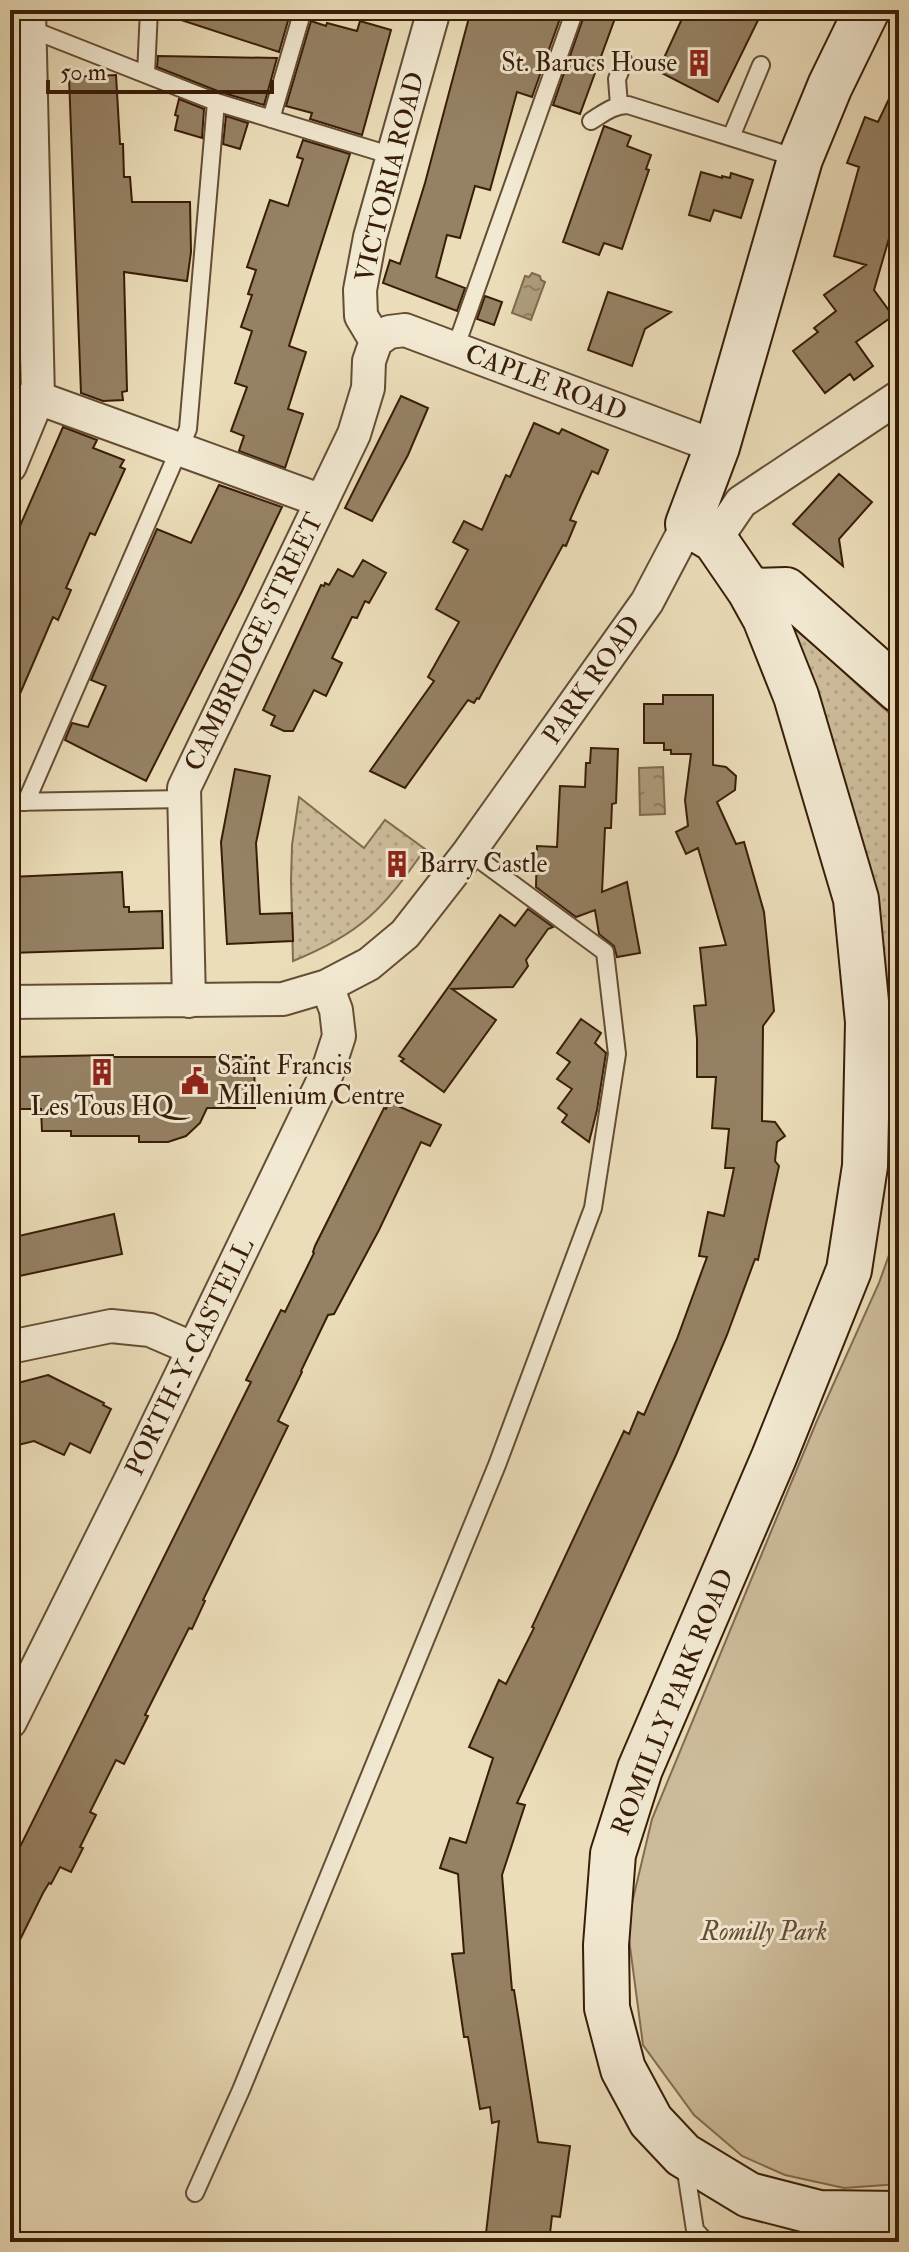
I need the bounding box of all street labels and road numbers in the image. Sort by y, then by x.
street label: VICTORIA ROAD [348,69,432,285]
street label: CAPLE ROAD [461,338,631,428]
street label: CAMBRIDGE STREET [178,508,330,776]
street label: PARK ROAD [536,609,648,751]
street label: PORTH-Y-CASTELL [119,1233,262,1481]
street label: ROMILLY PARK ROAD [605,1564,741,1840]

